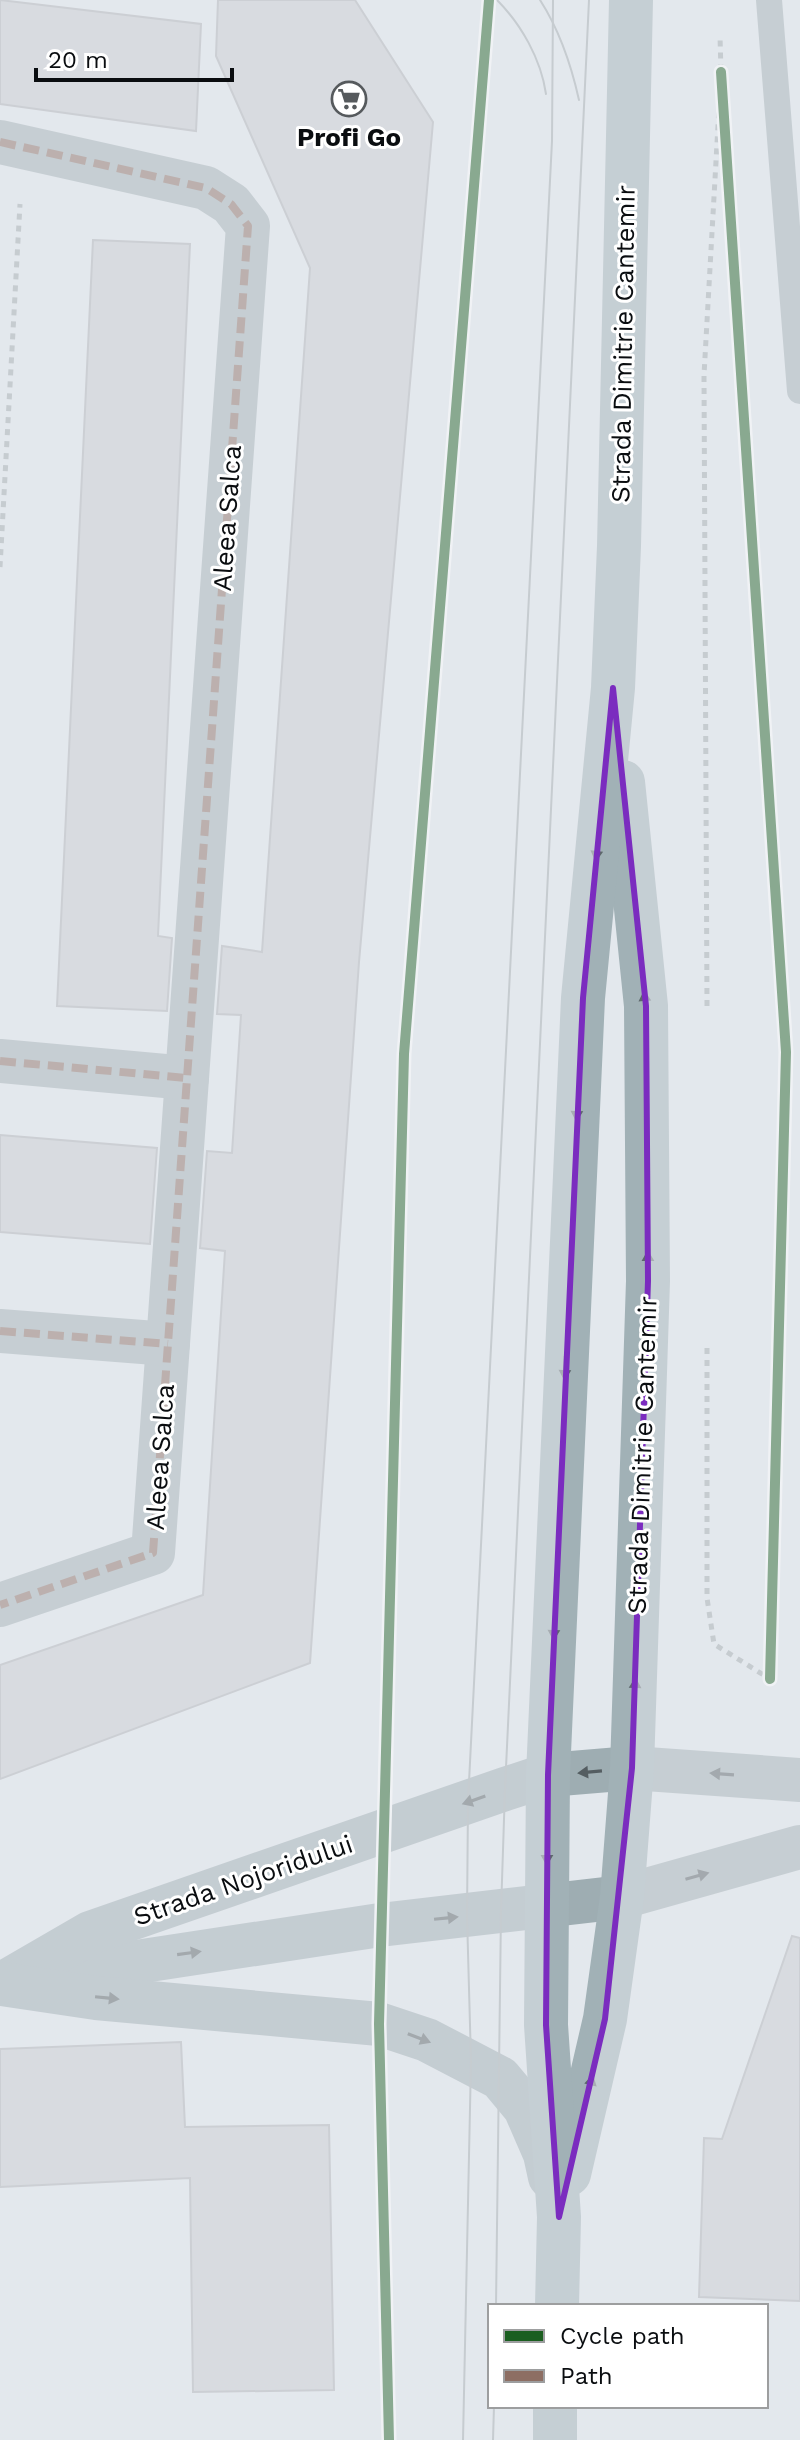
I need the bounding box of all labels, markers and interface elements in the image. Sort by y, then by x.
scale bar [36,32,232,82]
text: 20 m [48,46,108,74]
supermarket icon: Profi Go [330,80,368,118]
place label: Profi Go [297,122,401,152]
street label: Strada Dimitrie Cantemir [605,185,641,503]
street label: Aleea Salca [207,444,247,592]
one-way arrow [591,837,604,862]
one-way arrow [638,990,651,1015]
one-way arrow [571,1097,584,1122]
one-way arrow [642,1250,654,1275]
street label: Strada Dimitrie Cantemir [621,1296,663,1614]
one-way arrow [558,1356,571,1381]
street label: Aleea Salca [140,1383,180,1531]
one-way arrow [547,1616,560,1641]
one-way arrow [628,1677,641,1702]
one-way arrow [577,1766,602,1779]
one-way arrow [709,1768,734,1781]
one-way arrow [461,1794,485,1807]
street label: Strada Nojoridului [130,1828,356,1932]
one-way arrow [541,1841,553,1866]
one-way arrow [685,1869,709,1882]
one-way arrow [434,1912,459,1925]
one-way arrow [177,1946,202,1959]
one-way arrow [95,1992,120,2005]
one-way arrow [407,2032,431,2045]
one-way arrow [584,2074,596,2099]
legend [488,2304,768,2408]
text: Cycle path [560,2322,685,2350]
text: Path [560,2362,613,2390]

